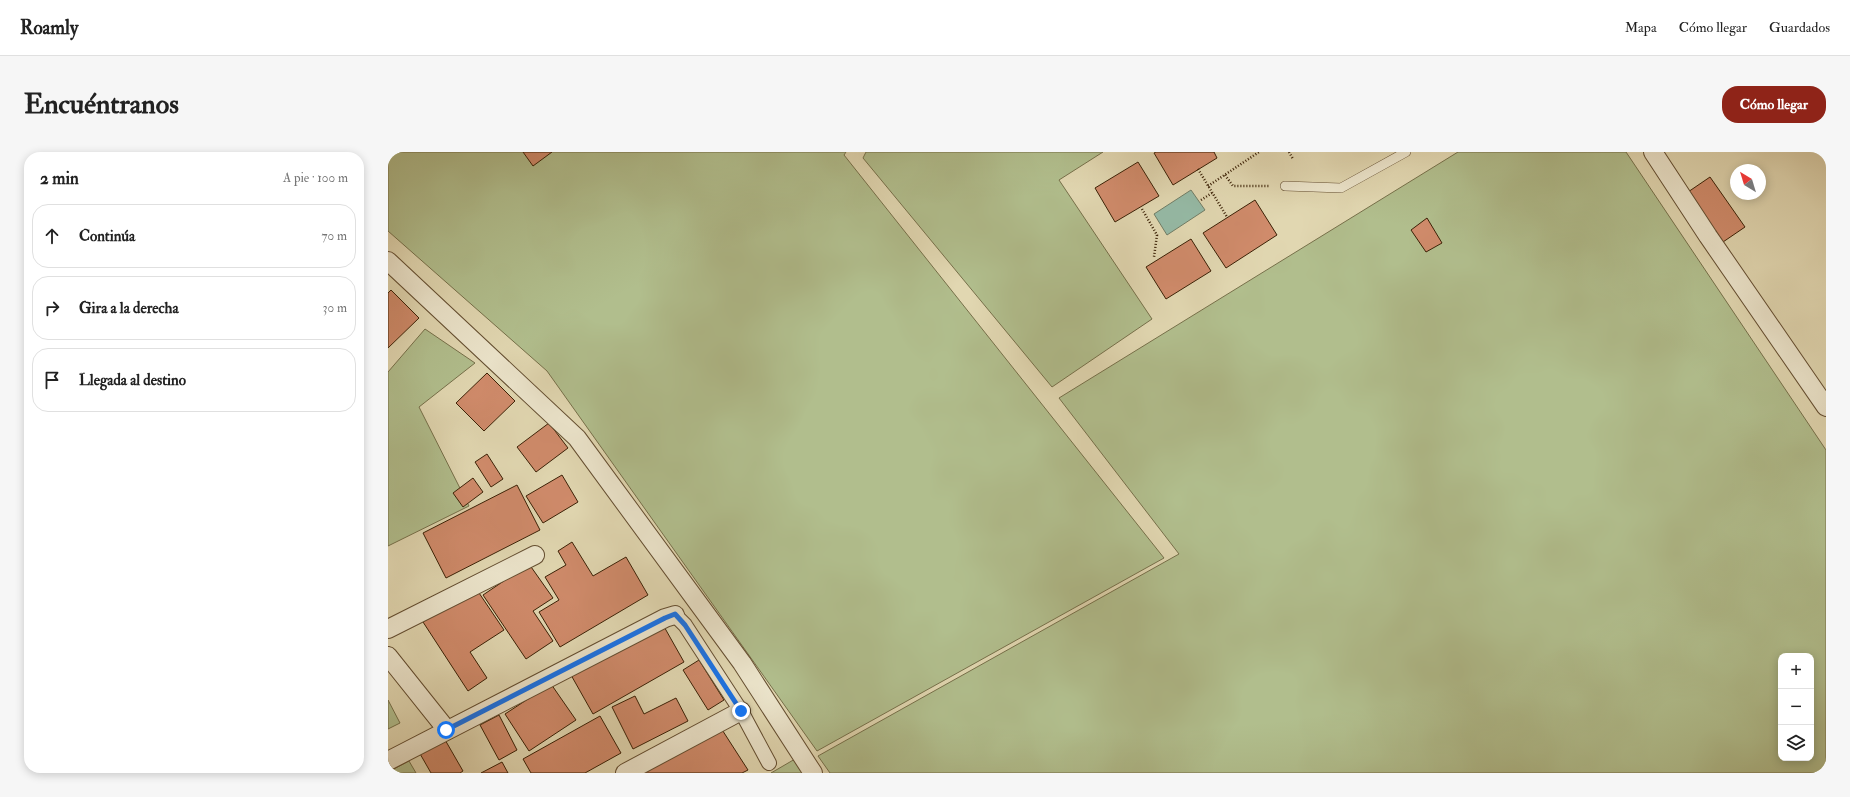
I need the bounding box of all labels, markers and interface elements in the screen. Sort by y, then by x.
text: Roamly [20,16,78,40]
text: Mapa [1625,19,1657,36]
text: Cómo llegar [1679,19,1747,36]
text: Guardados [1769,19,1830,36]
button: Cómo llegar [1722,86,1826,123]
text: Encuéntranos [24,87,179,122]
north arrow [1730,164,1766,200]
text: 2 min [40,168,79,189]
text: A pie · 100 m [283,170,348,186]
icon: ahead [41,225,63,247]
text: Continúa [79,227,135,246]
text: 70 m [322,228,347,244]
icon: right [41,297,63,319]
text: Gira a la derecha [79,299,179,318]
text: 30 m [323,300,347,316]
icon: arrive [41,369,63,391]
text: Llegada al destino [79,371,186,390]
map controls [1778,653,1814,761]
button: + [1778,653,1814,689]
button: − [1778,689,1814,725]
route end [732,702,750,720]
route start [437,721,455,739]
button: layers [1778,725,1814,761]

